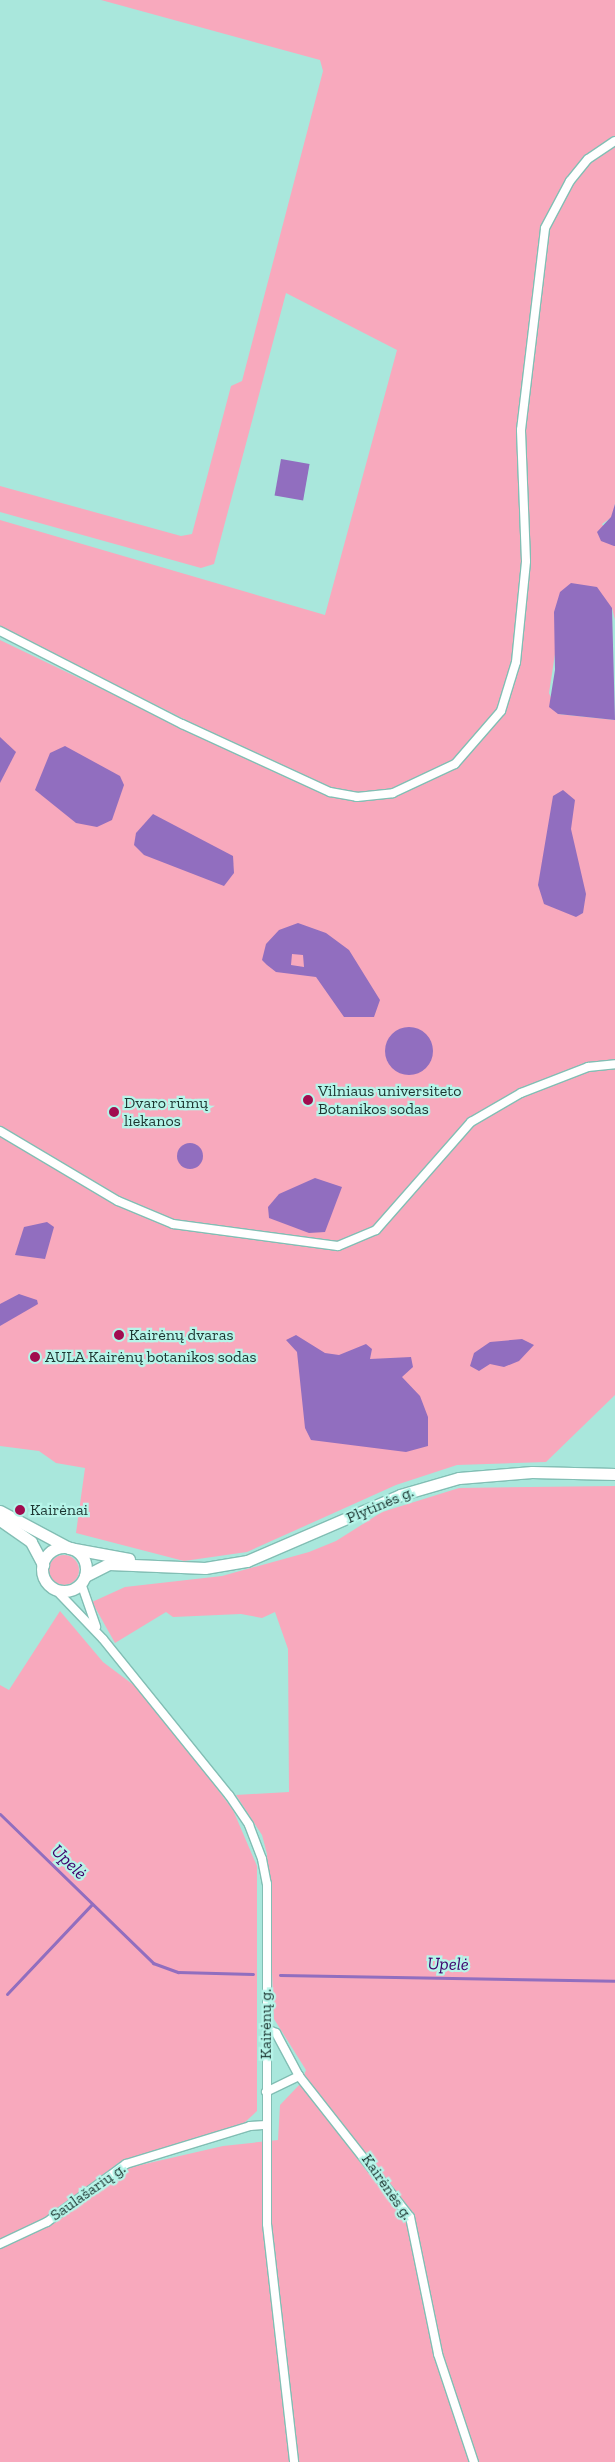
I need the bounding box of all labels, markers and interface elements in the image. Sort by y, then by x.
place label: Vilniaus universiteto Botanikos sodas [318,1081,461,1119]
place label: Dvaro rūmų liekanos [124,1093,208,1131]
marker: Vilniaus universiteto Botanikos sodas [302,1094,314,1106]
marker: Dvaro rūmų liekanos [108,1106,120,1118]
place label: Kairėnų dvaras [129,1325,233,1345]
marker: Kairėnų dvaras [113,1329,125,1341]
place label: AULA Kairėnų botanikos sodas [45,1347,257,1367]
marker: AULA Kairėnų botanikos sodas [29,1351,41,1363]
street label: Plytinės g. [344,1482,416,1528]
place label: Kairėnai [30,1500,88,1520]
marker: Kairėnai [14,1504,26,1516]
water label: Upelė [47,1840,91,1884]
water label: Upelė [427,1953,469,1975]
street label: Kairėnų g. [256,1989,276,2059]
street label: Kairėnės g. [357,2150,417,2224]
street label: Saulašarių g. [47,2159,129,2225]

